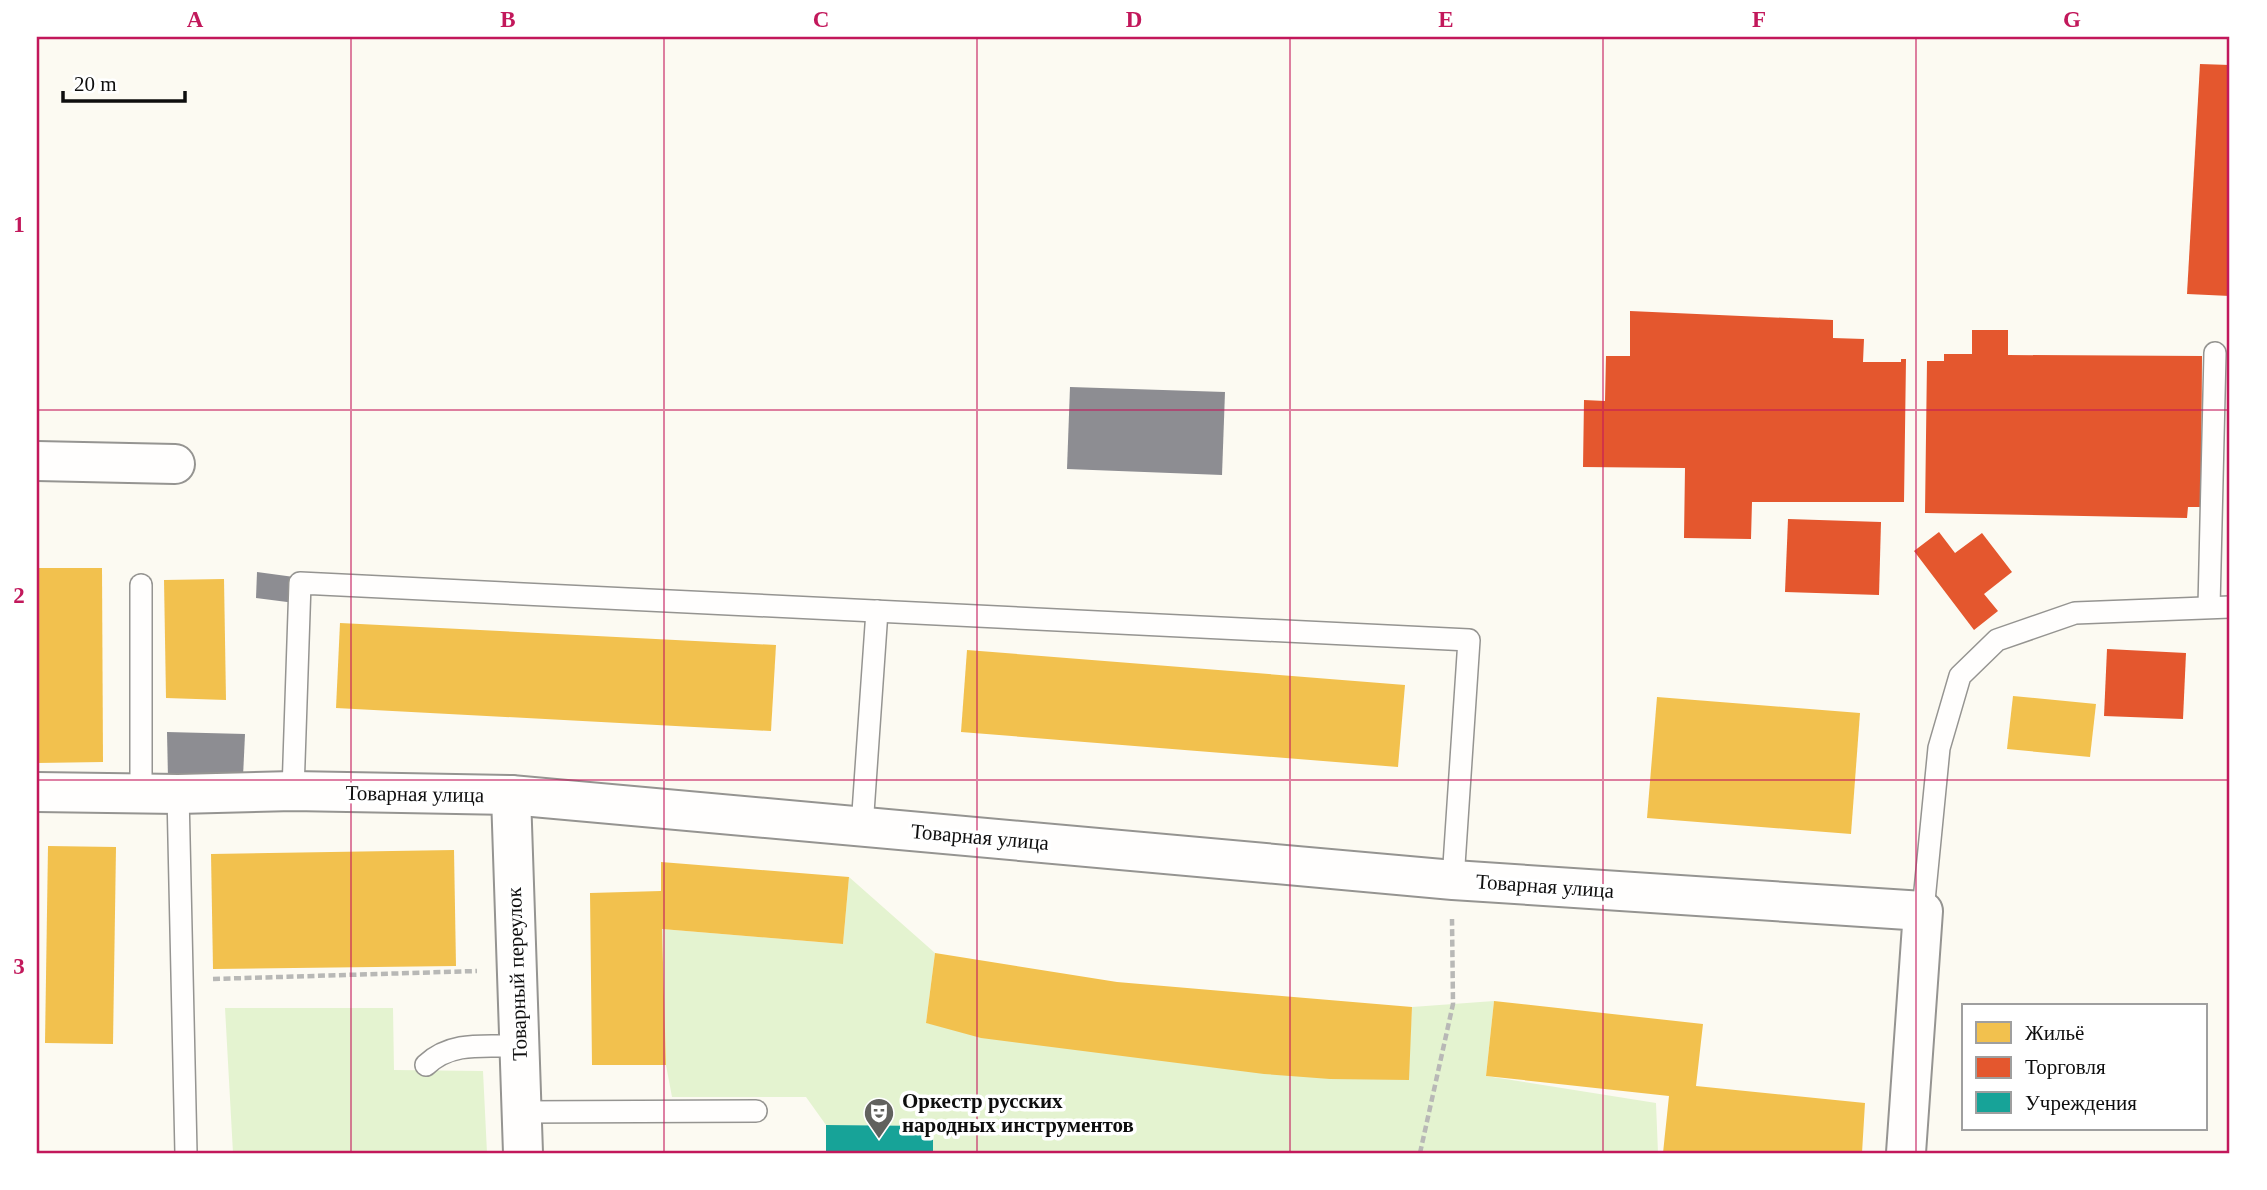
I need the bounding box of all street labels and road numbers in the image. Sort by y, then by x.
street label: Товарная улица [346,781,485,807]
street label: Товарная улица [910,819,1051,855]
street label: Товарная улица [1475,869,1616,903]
street label: Товарный переулок [502,886,532,1061]

